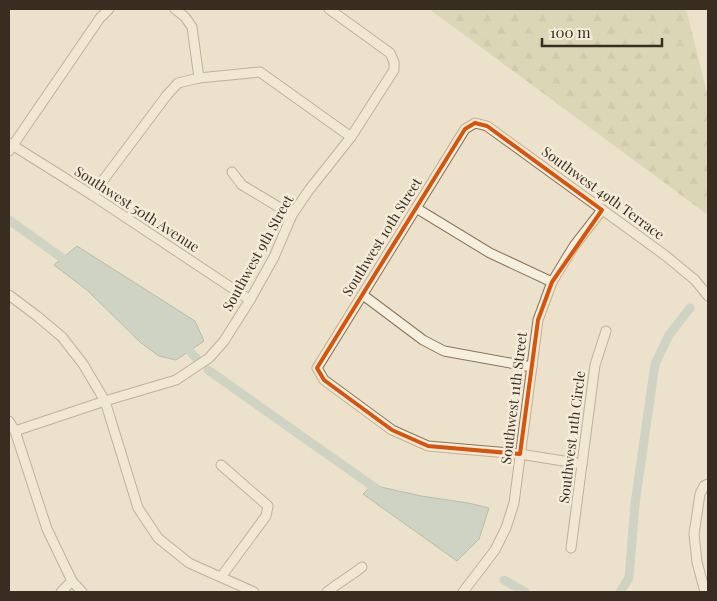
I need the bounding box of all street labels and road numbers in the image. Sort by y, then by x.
street label: Southwest 49th Terrace [538,142,668,244]
street label: Southwest 50th Avenue [71,161,203,256]
street label: Southwest 10th Street [337,173,426,300]
street label: Southwest 9th Street [218,190,298,314]
street label: Southwest 11th Street [496,330,531,465]
street label: Southwest 11th Circle [554,370,589,504]

